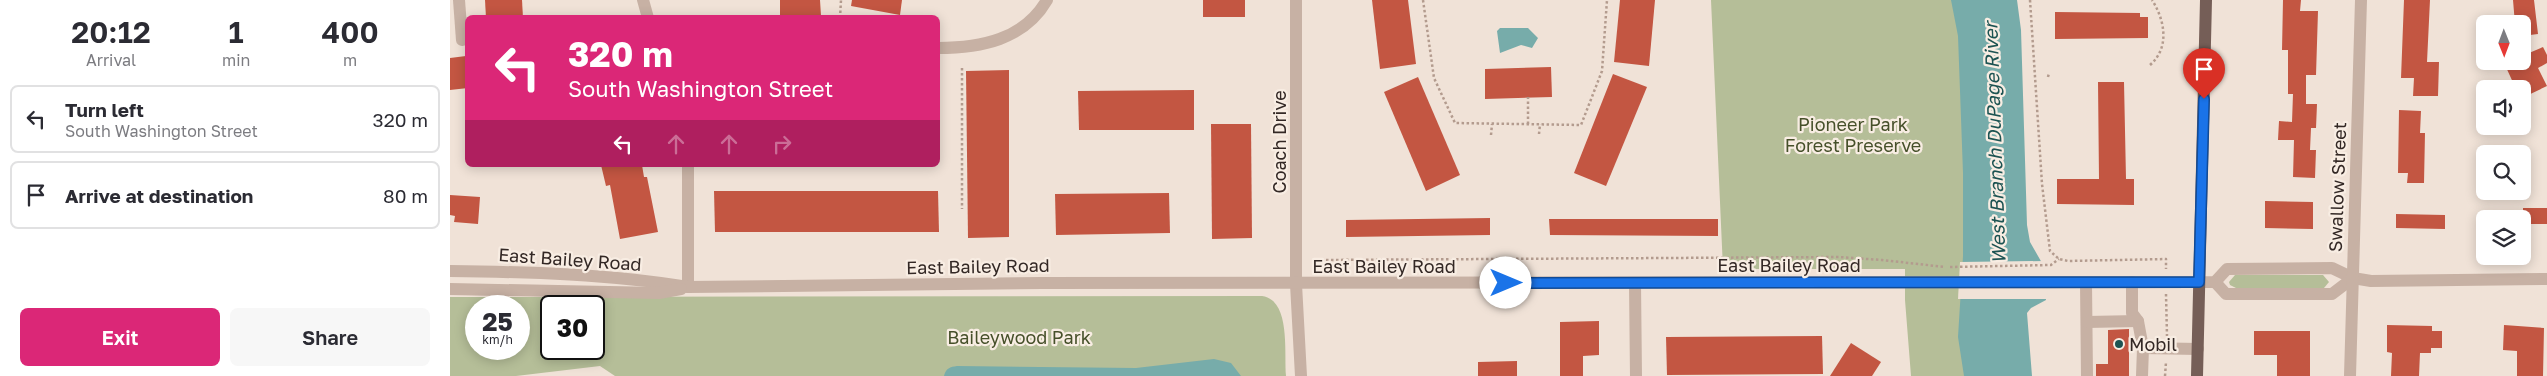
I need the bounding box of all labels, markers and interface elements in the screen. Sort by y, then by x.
text: 20:12 [71,14,151,50]
text: 1 [229,14,244,50]
text: 400 [322,14,379,50]
north arrow [2476,15,2531,70]
map controls [2476,15,2531,265]
water label: West Branch DuPage River [1978,19,2010,264]
text: 320 m [568,33,673,75]
icon: left [485,35,550,100]
pin [2183,48,2225,99]
text: Arrival [86,50,136,70]
text: min [222,50,250,70]
text: m [343,50,357,70]
icon: arrive [2190,55,2218,83]
text: South Washington Street [568,75,833,102]
button: sound [2476,80,2531,135]
street label: Coach Drive [1268,90,1290,194]
text: Turn left [65,98,144,121]
icon: left [22,105,50,133]
text: 320 m [373,108,428,131]
park label: Pioneer Park Forest Preserve [1785,113,1921,156]
text: South Washington Street [65,121,258,141]
street label: Swallow Street [2324,122,2350,252]
icon: left [609,130,637,158]
icon: ahead [662,130,690,158]
icon: ahead [715,130,743,158]
icon: right [768,130,796,158]
button: search [2476,145,2531,200]
icon: arrive [22,181,50,209]
text: Arrive at destination [65,184,253,207]
text: 80 m [383,184,428,207]
button: layers [2476,210,2531,265]
street label: East Bailey Road [498,243,642,275]
street label: East Bailey Road [906,254,1050,278]
street label: East Bailey Road [1717,254,1861,276]
street label: East Bailey Road [1312,255,1456,277]
position arrow [1479,256,1531,308]
speed limit sign: 30 [540,295,605,360]
text: 25 [482,306,513,337]
button: Exit [20,308,220,366]
button: Share [230,308,430,366]
park label: Baileywood Park [947,326,1091,348]
text: km/h [482,332,513,347]
place label: Mobil [2129,333,2177,355]
marker: Mobil [2113,338,2125,350]

